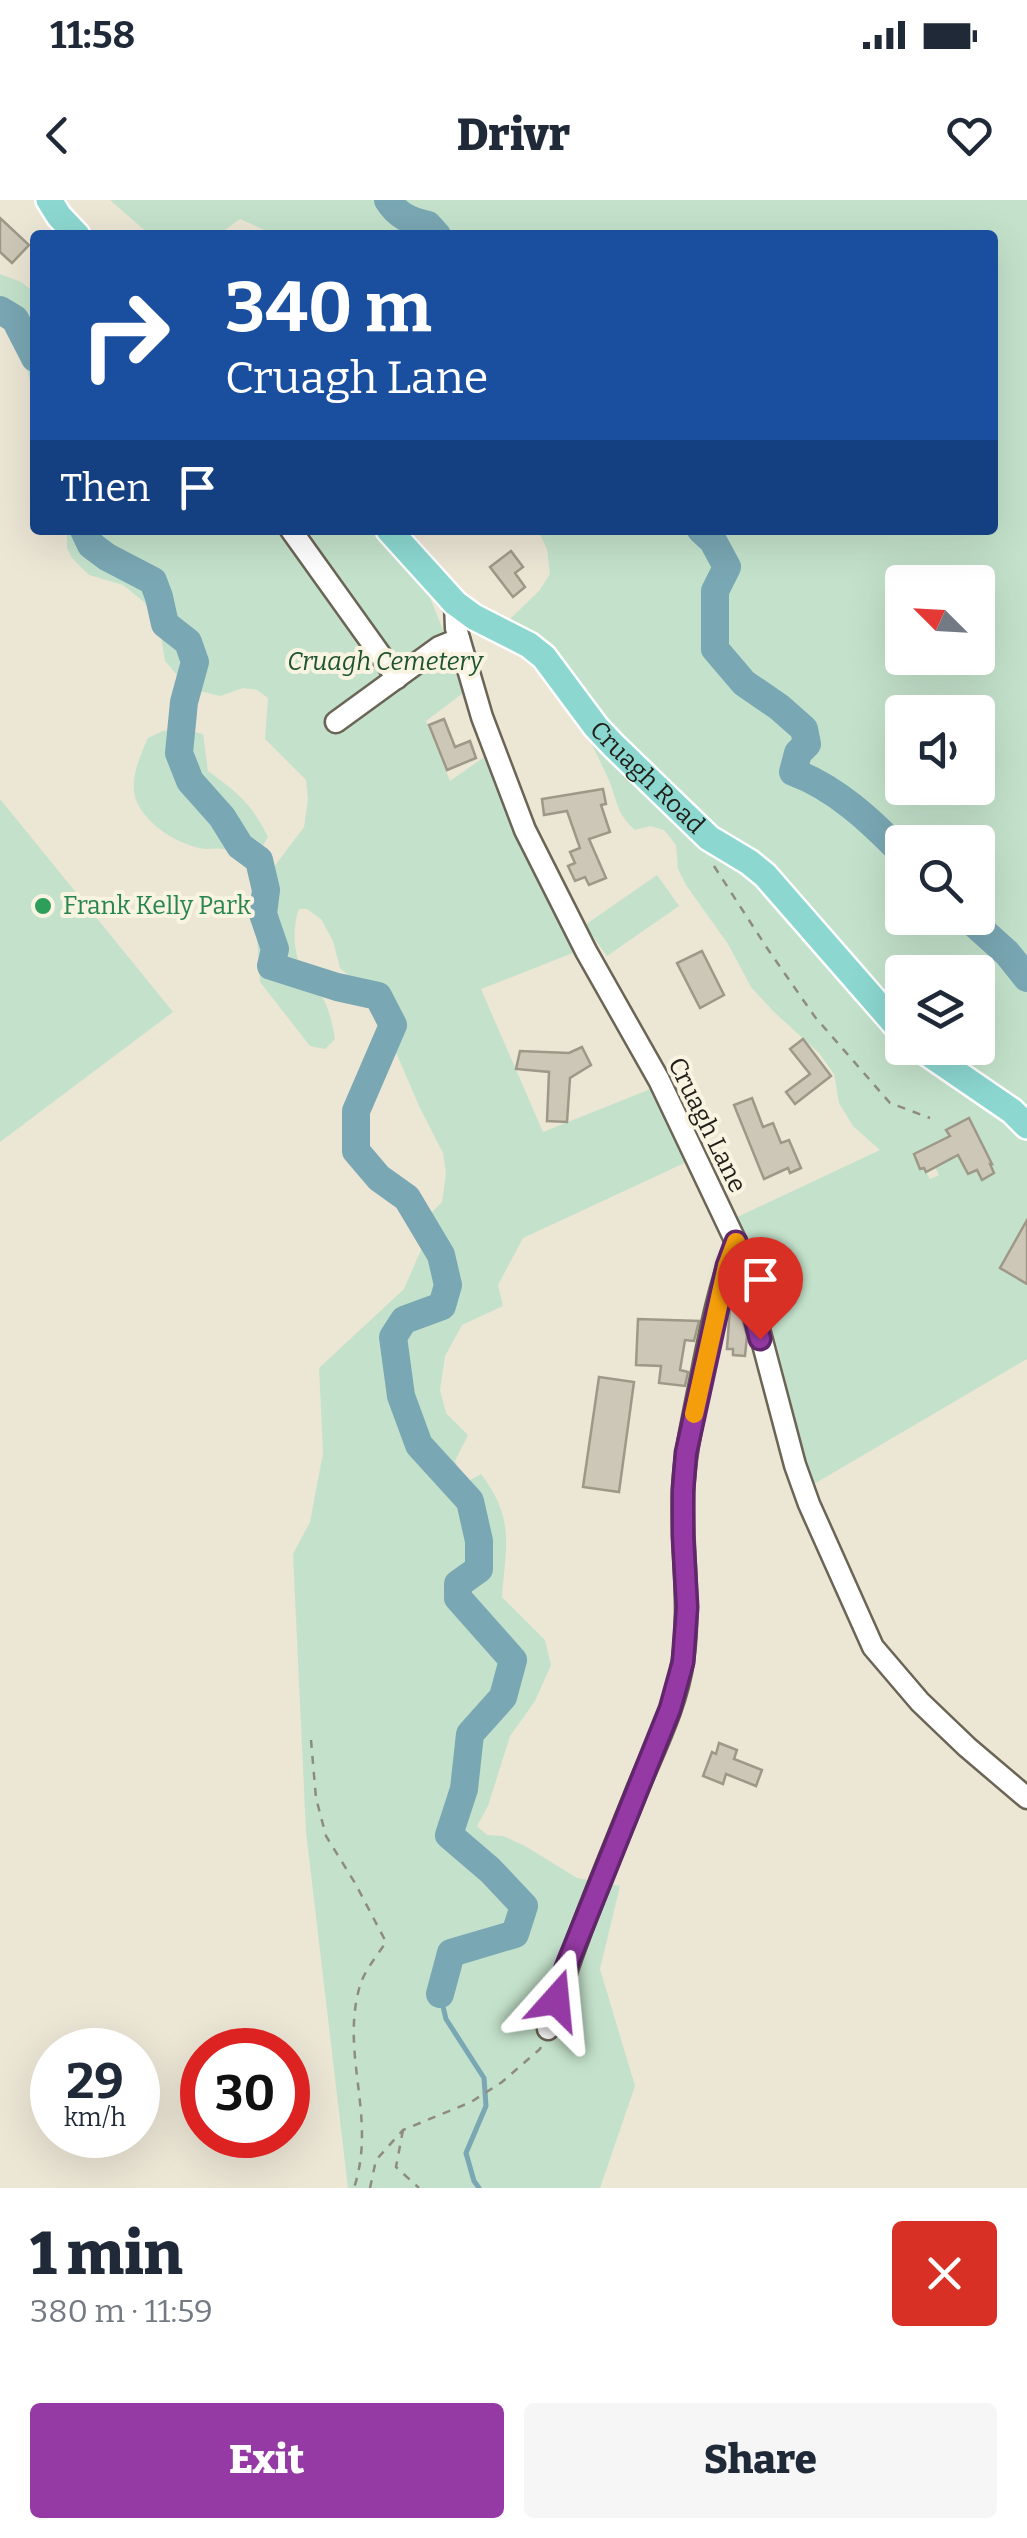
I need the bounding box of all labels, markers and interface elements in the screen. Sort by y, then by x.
text: 11:58 [50,12,135,58]
icon: back [30,108,85,163]
text: Drivr [457,108,570,162]
icon: heart [942,108,997,163]
text: 340 m [225,266,432,350]
icon: right [60,270,190,400]
text: Cruagh Lane [225,351,488,405]
icon: arrive [170,460,225,515]
text: Then [60,465,150,511]
north arrow [885,565,995,675]
map controls [885,565,995,1065]
park label: Cruagh Cemetery [287,647,484,677]
button: sound [885,695,995,805]
street label: Cruagh Road [583,715,711,840]
button: search [885,825,995,935]
place label: Frank Kelly Park [63,891,252,921]
marker: Frank Kelly Park [32,895,54,917]
button: layers [885,955,995,1065]
street label: Cruagh Lane [661,1053,753,1197]
pin [718,1237,803,1340]
icon: arrive [733,1252,788,1307]
position arrow [504,1948,608,2052]
speed limit sign: 30 [180,2028,310,2158]
text: 29 [66,2051,124,2111]
text: km/h [64,2103,126,2133]
text: 1 min [30,2218,183,2290]
button: close [892,2221,997,2326]
text: 380 m · 11:59 [30,2292,213,2330]
button: Exit [30,2403,504,2518]
button: Share [524,2403,997,2518]

